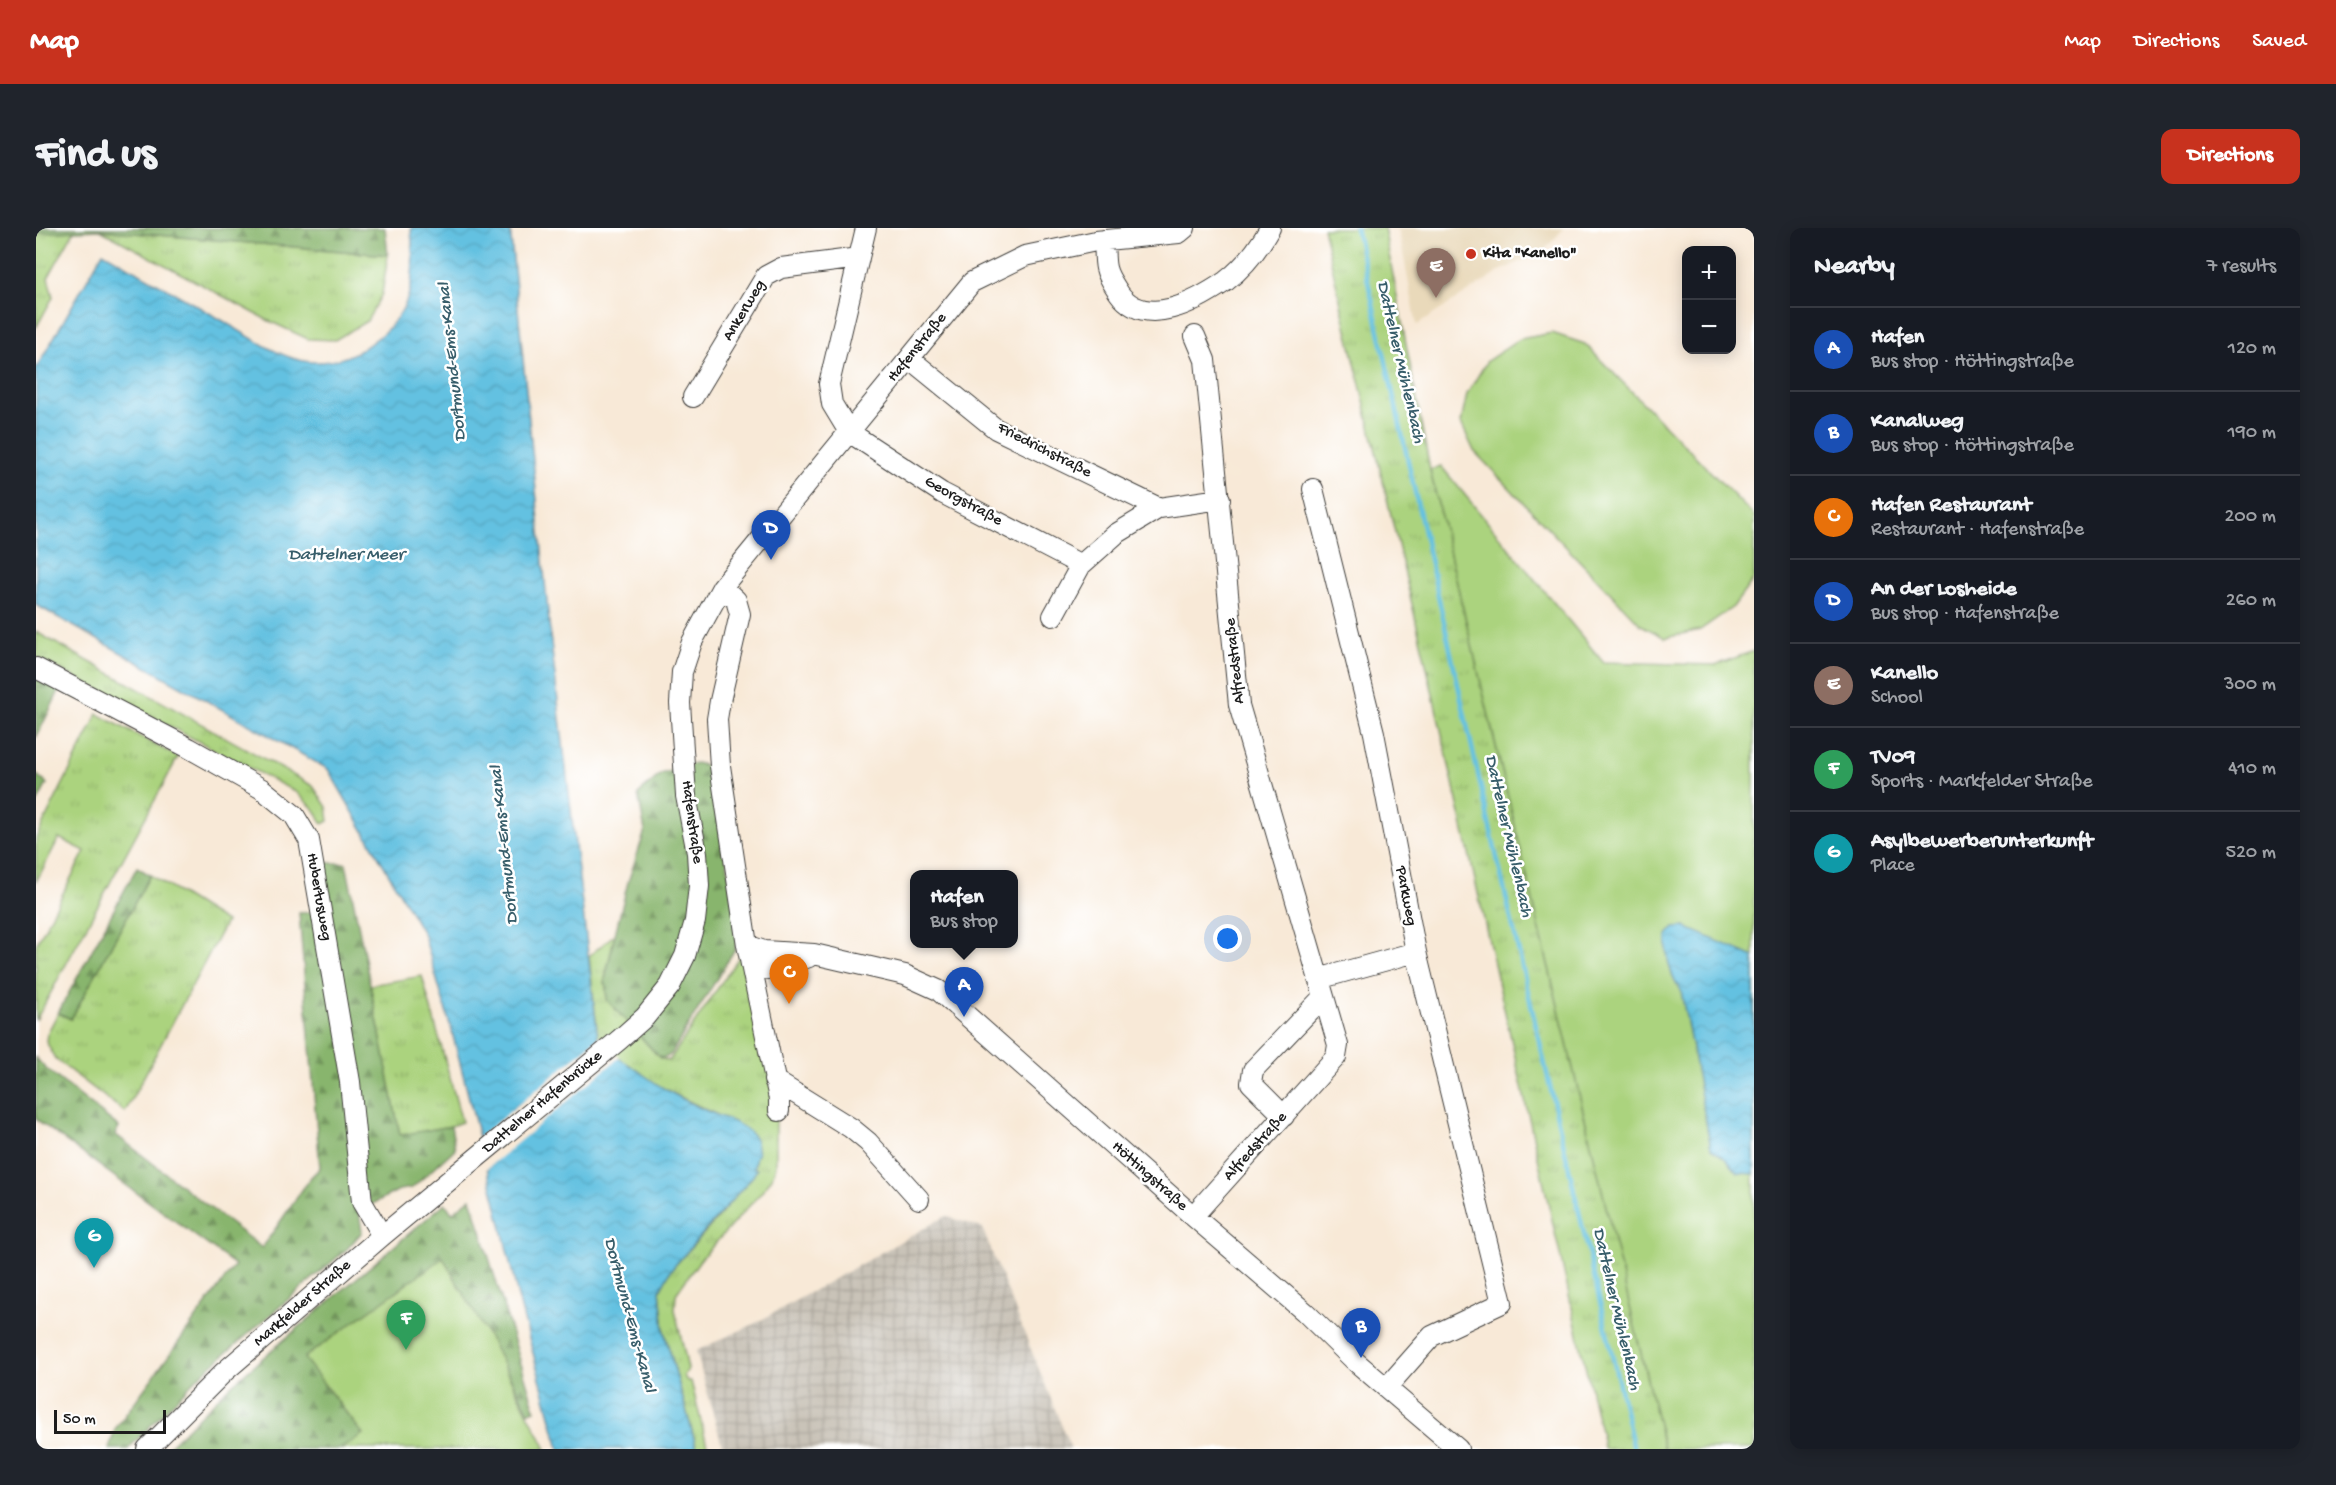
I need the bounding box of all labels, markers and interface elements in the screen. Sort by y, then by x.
text: Map [30,26,79,59]
text: Map [2064,30,2101,55]
text: Directions [2134,30,2219,55]
text: Saved [2252,30,2306,55]
button: Directions [2161,129,2300,184]
text: Find us [36,132,156,181]
place label: Kita "Kanello" [1482,245,1577,264]
map controls [1682,246,1736,354]
button: + [1682,246,1736,300]
marker: Kita "Kanello" [1464,247,1478,261]
pin: E [1416,248,1456,298]
text: Nearby [1814,252,1895,283]
text: 7 results [2207,256,2276,279]
street label: Ankerweg [719,277,771,345]
water label: Dattelner Mühlenbach [1371,279,1429,445]
water label: Dortmund-Ems-Kanal [434,281,472,442]
button: − [1682,300,1736,354]
street label: Hafenstraße [884,309,952,387]
text: Hafen [1871,325,1924,351]
text: A [1828,338,1839,361]
text: 120 m [2228,338,2276,361]
text: Bus stop · Höttingstraße [1871,351,2074,374]
text: Kanalweg [1871,409,1964,435]
street label: Friedrichstraße [993,419,1095,483]
text: B [1828,422,1839,445]
text: 190 m [2228,422,2276,445]
text: Bus stop · Höttingstraße [1871,435,2074,458]
street label: Georgstraße [921,473,1006,532]
text: Hafen Restaurant [1871,493,2031,519]
text: C [1828,506,1839,529]
text: 200 m [2225,506,2276,529]
pin: D [752,510,790,560]
text: Restaurant · Hafenstraße [1871,519,2084,542]
water label: Dattelner Meer [288,545,407,566]
text: An der Losheide [1871,577,2017,603]
text: D [1827,590,1840,613]
text: 260 m [2226,590,2276,613]
text: Bus stop · Hafenstraße [1871,603,2059,626]
street label: Alfredstraße [1222,616,1250,705]
text: Kanello [1871,661,1938,687]
text: E [1827,674,1840,697]
text: 300 m [2224,674,2276,697]
text: School [1871,687,1923,710]
text: TV09 [1871,745,1915,771]
water label: Dattelner Mühlenbach [1479,753,1537,919]
text: F [1828,758,1839,781]
text: 410 m [2228,758,2276,781]
water label: Dortmund-Ems-Kanal [486,764,524,925]
text: Sports · Markfelder Straße [1871,771,2093,794]
street label: Hafenstraße [676,779,706,866]
text: Asylbewerberunterkunft [1871,829,2093,855]
text: G [1827,842,1840,865]
text: 520 m [2225,842,2276,865]
street label: Hubertusweg [301,852,335,942]
text: Place [1871,855,1915,878]
street label: Parkweg [1390,864,1420,927]
popup [910,870,1018,948]
text: Hafen [930,885,984,911]
text: Bus stop [930,911,998,934]
your location [1213,924,1242,953]
pin: C [770,954,808,1004]
pin: A [944,968,984,1017]
street label: Dattelner Hafenbrücke [478,1047,607,1159]
street label: Alfredstraße [1220,1108,1292,1185]
street label: Höttingstraße [1107,1138,1191,1217]
pin: G [74,1218,114,1268]
water label: Dattelner Mühlenbach [1587,1226,1645,1392]
water label: Dortmund-Ems-Kanal [598,1235,660,1396]
street label: Markfelder Straße [250,1256,356,1352]
pin: F [386,1300,425,1350]
pin: B [1342,1308,1380,1358]
scale bar [54,1407,166,1434]
text: 50 m [63,1411,96,1430]

